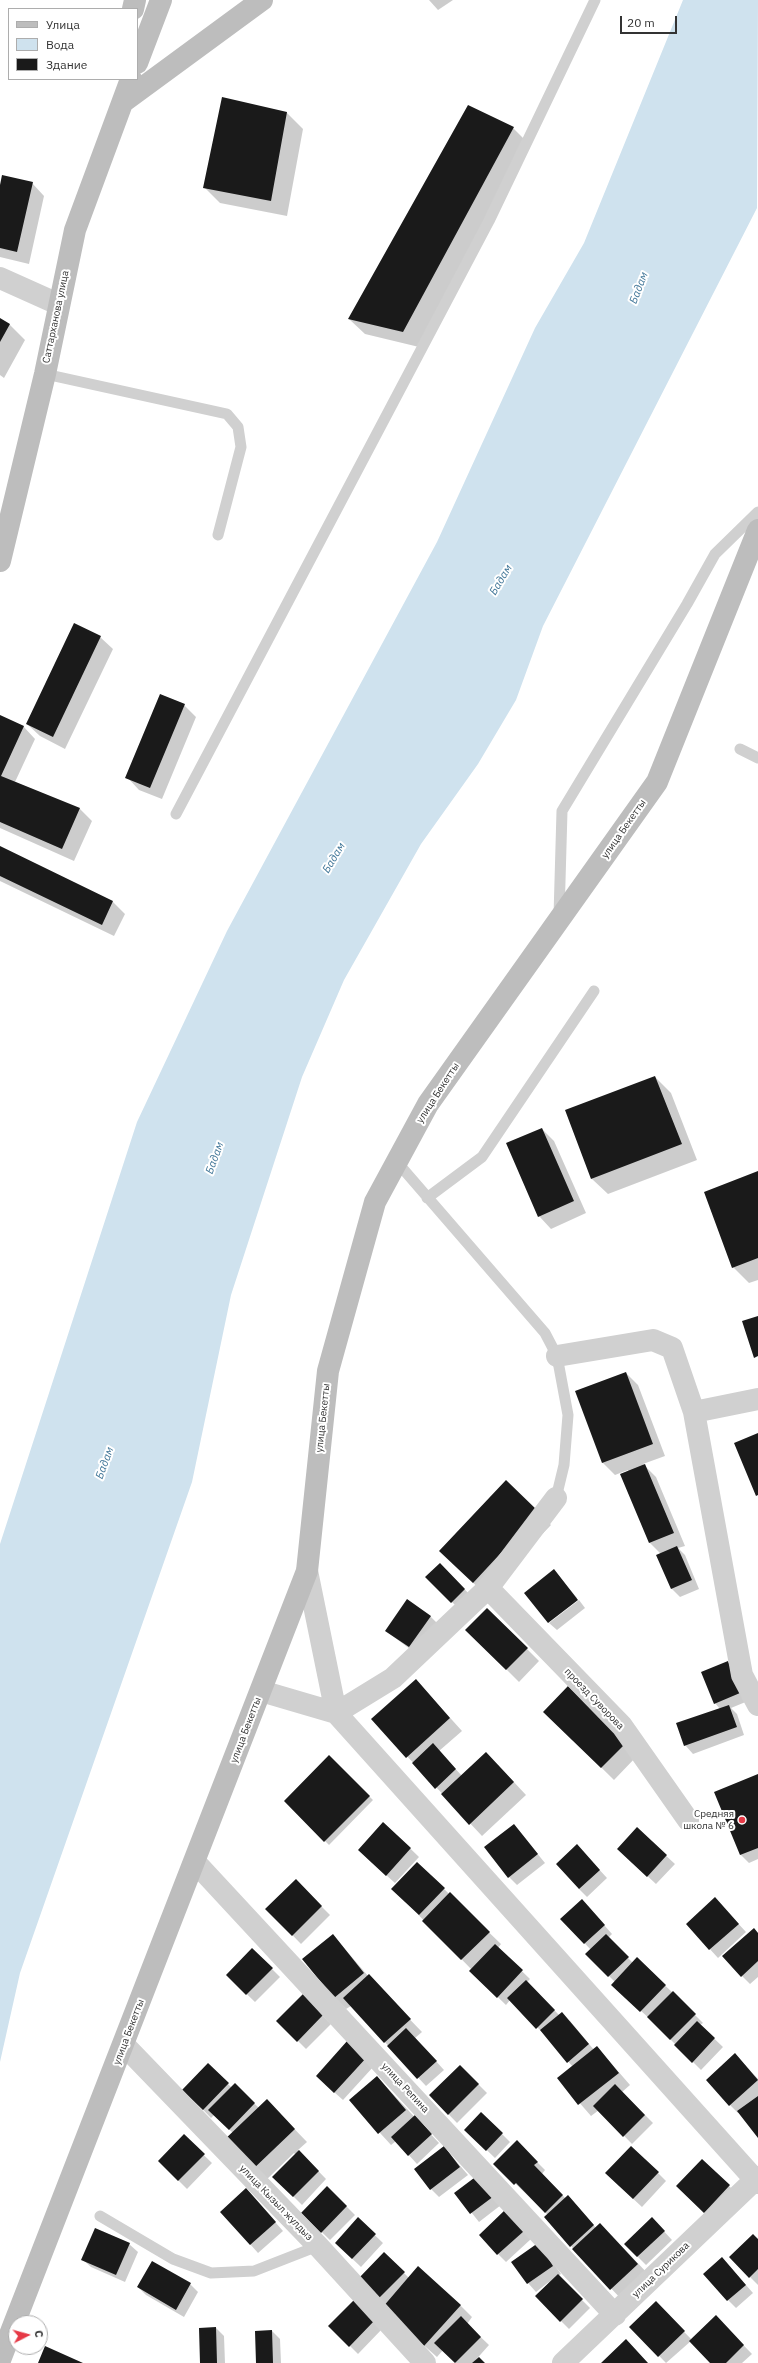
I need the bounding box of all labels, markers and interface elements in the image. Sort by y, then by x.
legend [8,8,138,80]
scale bar [622,8,679,34]
text: 20 m [627,15,655,30]
text: Улица [46,17,80,32]
text: Вода [46,37,74,52]
text: Здание [46,57,87,72]
street label: Саттарханова улица [40,269,72,365]
water label: Бадам [627,270,651,306]
water label: Бадам [487,562,515,598]
street label: улица Бекетты [599,797,649,861]
water label: Бадам [320,840,348,876]
street label: улица Бекетты [414,1061,462,1125]
water label: Бадам [203,1140,227,1176]
street label: улица Бекетты [313,1383,333,1453]
water label: Бадам [93,1445,117,1481]
street label: проезд Суворова [562,1666,626,1732]
street label: улица Бекетты [228,1695,264,1765]
place label: Средняя школа № 6 [683,1808,734,1832]
marker: Средняя школа № 6 [737,1815,747,1825]
street label: улица Бекетты [111,1997,147,2067]
street label: улица Репина [379,2060,431,2116]
street label: улица Кызыл жулдыз [237,2163,315,2243]
street label: улица Сурикова [630,2240,692,2300]
north arrow [8,2315,48,2355]
text: С [32,2330,46,2338]

